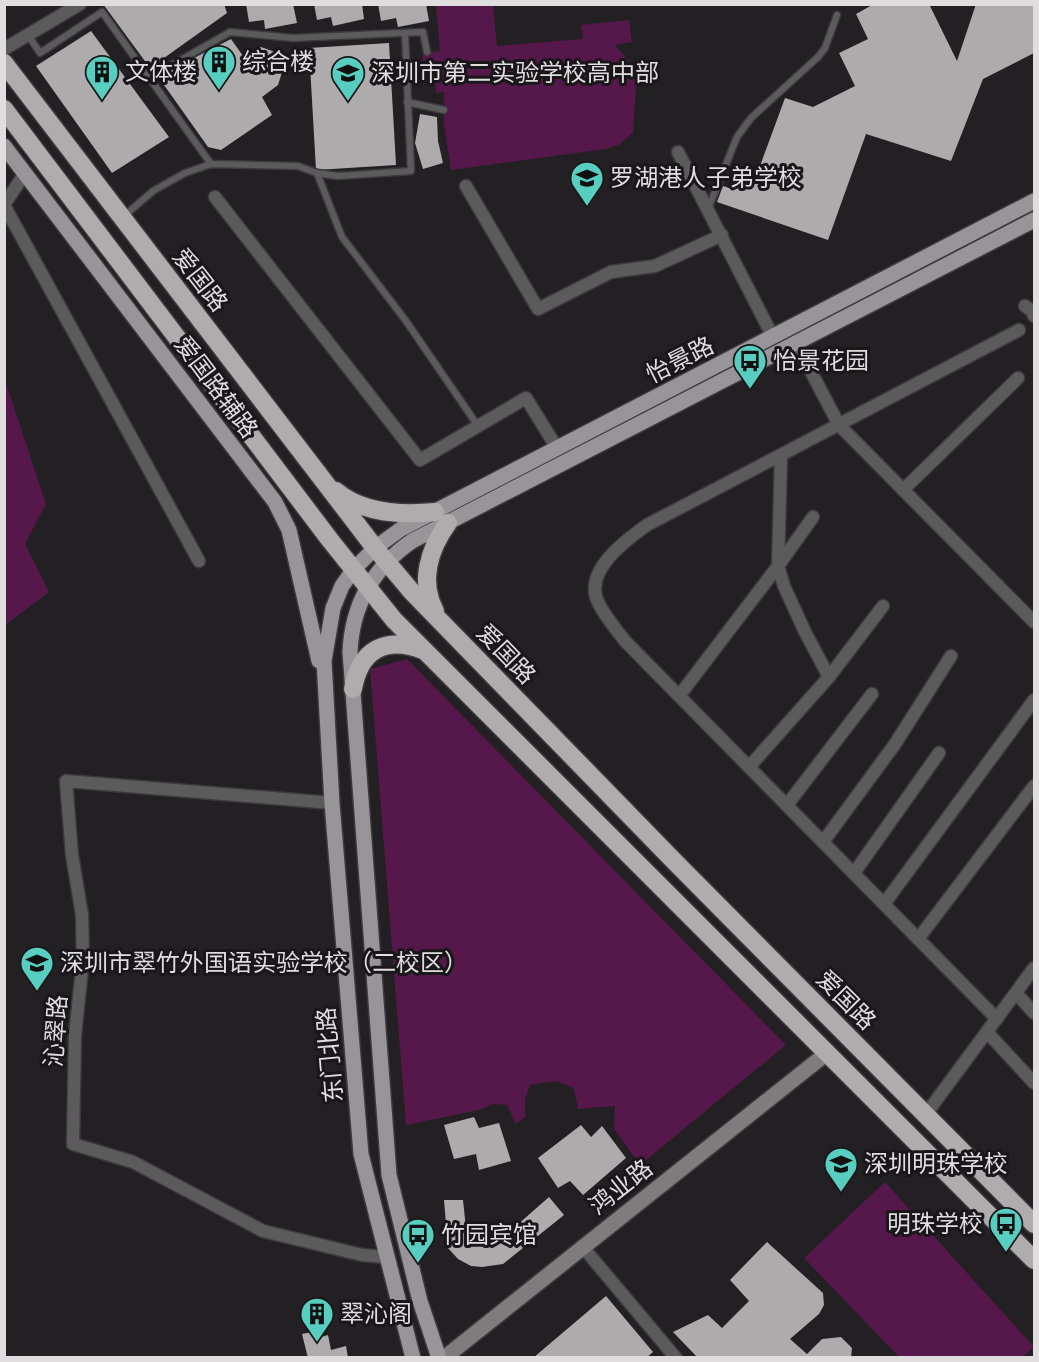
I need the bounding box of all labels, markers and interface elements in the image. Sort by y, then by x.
building icon: 综合楼 [201,44,237,91]
place label: 综合楼 [242,49,314,75]
building icon: 文体楼 [84,54,120,101]
school or university icon: 深圳市第二实验学校高中部 [330,55,366,102]
place label: 文体楼 [125,59,197,85]
place label: 深圳市第二实验学校高中部 [371,60,659,86]
school or university icon: 罗湖港人子弟学校 [569,160,605,207]
place label: 罗湖港人子弟学校 [610,165,802,191]
street label: 爱国路 [168,244,232,316]
street label: 爱国路辅路 [170,331,262,443]
street label: 怡景路 [642,332,718,388]
bus stop icon: 怡景花园 [732,343,768,390]
place label: 怡景花园 [773,348,869,374]
street label: 爱国路 [472,619,540,689]
school or university icon: 深圳市翠竹外国语实验学校（二校区） [19,945,55,992]
place label: 深圳市翠竹外国语实验学校（二校区） [60,950,468,976]
street label: 爱国路 [811,965,881,1035]
street label: 沁翠路 [41,994,71,1068]
street label: 东门北路 [313,1006,347,1104]
school or university icon: 深圳明珠学校 [823,1146,859,1193]
place label: 深圳明珠学校 [864,1151,1008,1177]
street label: 鸿业路 [585,1155,657,1219]
bus stop icon: 明珠学校 [988,1206,1024,1253]
place label: 明珠学校 [887,1211,983,1237]
bus stop icon: 竹园宾馆 [400,1217,436,1264]
place label: 竹园宾馆 [441,1222,537,1248]
building icon: 翠沁阁 [299,1296,335,1343]
place label: 翠沁阁 [340,1301,412,1327]

